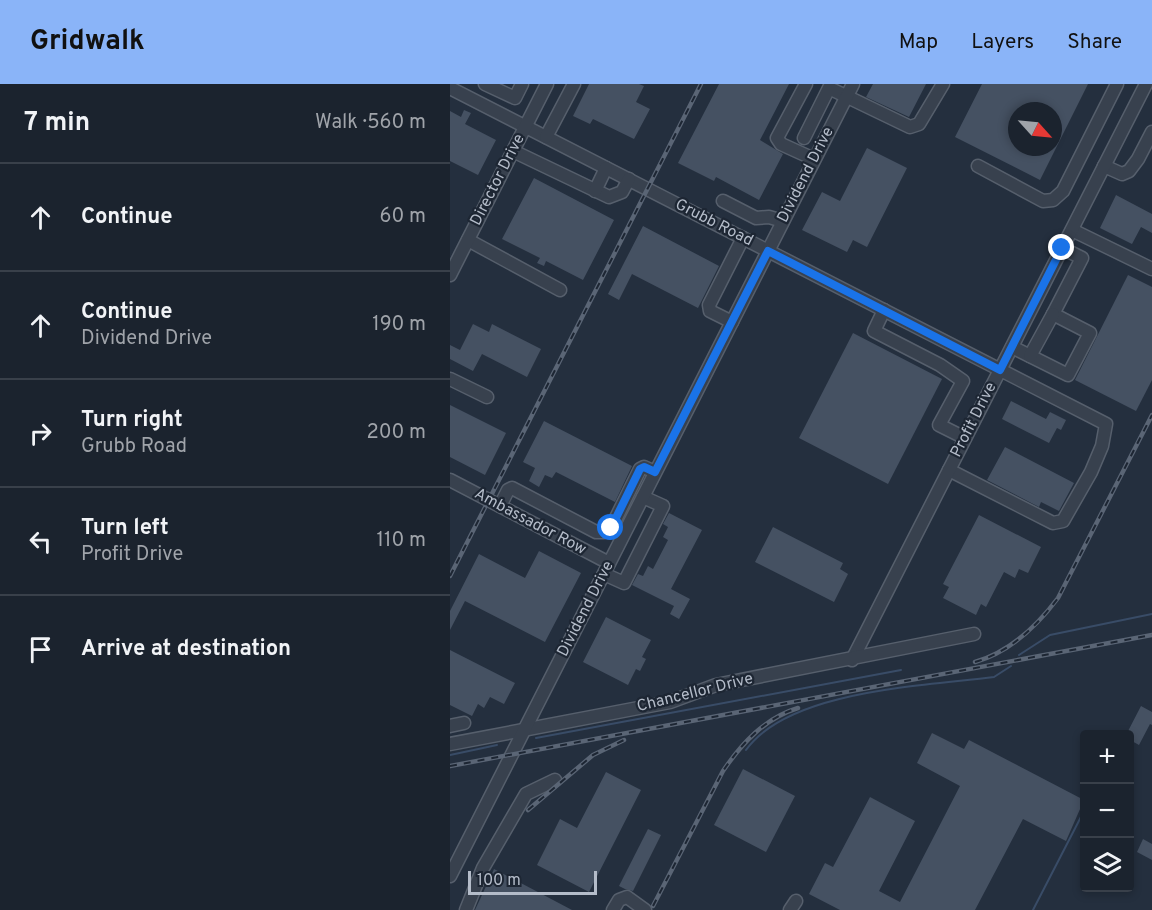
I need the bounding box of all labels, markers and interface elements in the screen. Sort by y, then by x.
text: Gridwalk [30,24,145,60]
text: Map [899,29,938,56]
text: Layers [971,29,1034,56]
text: Share [1067,29,1122,56]
north arrow [1008,102,1062,156]
text: 7 min [24,107,90,140]
text: Walk · 560 m [315,110,426,136]
street label: Dividend Drive [773,124,839,226]
street label: Director Drive [466,131,530,229]
street label: Grubb Road [672,195,756,251]
icon: ahead [24,201,57,234]
text: Continue [81,204,172,231]
text: 60 m [380,204,426,230]
route end [1048,234,1074,260]
text: Continue [81,299,172,326]
icon: ahead [24,309,57,342]
text: 190 m [372,312,426,338]
text: Dividend Drive [81,326,212,352]
street label: Profit Drive [947,379,1001,461]
text: Turn right [81,407,183,434]
icon: right [24,417,57,450]
text: 200 m [367,420,426,446]
text: Grubb Road [81,434,187,460]
street label: Ambassador Row [471,484,589,560]
route start [597,514,623,540]
text: Turn left [81,515,169,542]
icon: left [24,525,57,558]
text: 110 m [377,528,426,554]
text: Profit Drive [81,542,183,568]
street label: Dividend Drive [553,558,619,660]
icon: arrive [24,633,57,666]
text: Arrive at destination [81,636,291,663]
street label: Chancellor Drive [635,669,755,717]
map controls [1080,730,1134,892]
button: + [1080,730,1134,784]
button: − [1080,784,1134,838]
button: layers [1080,838,1134,892]
scale bar [468,868,597,896]
text: 100 m [477,871,521,891]

